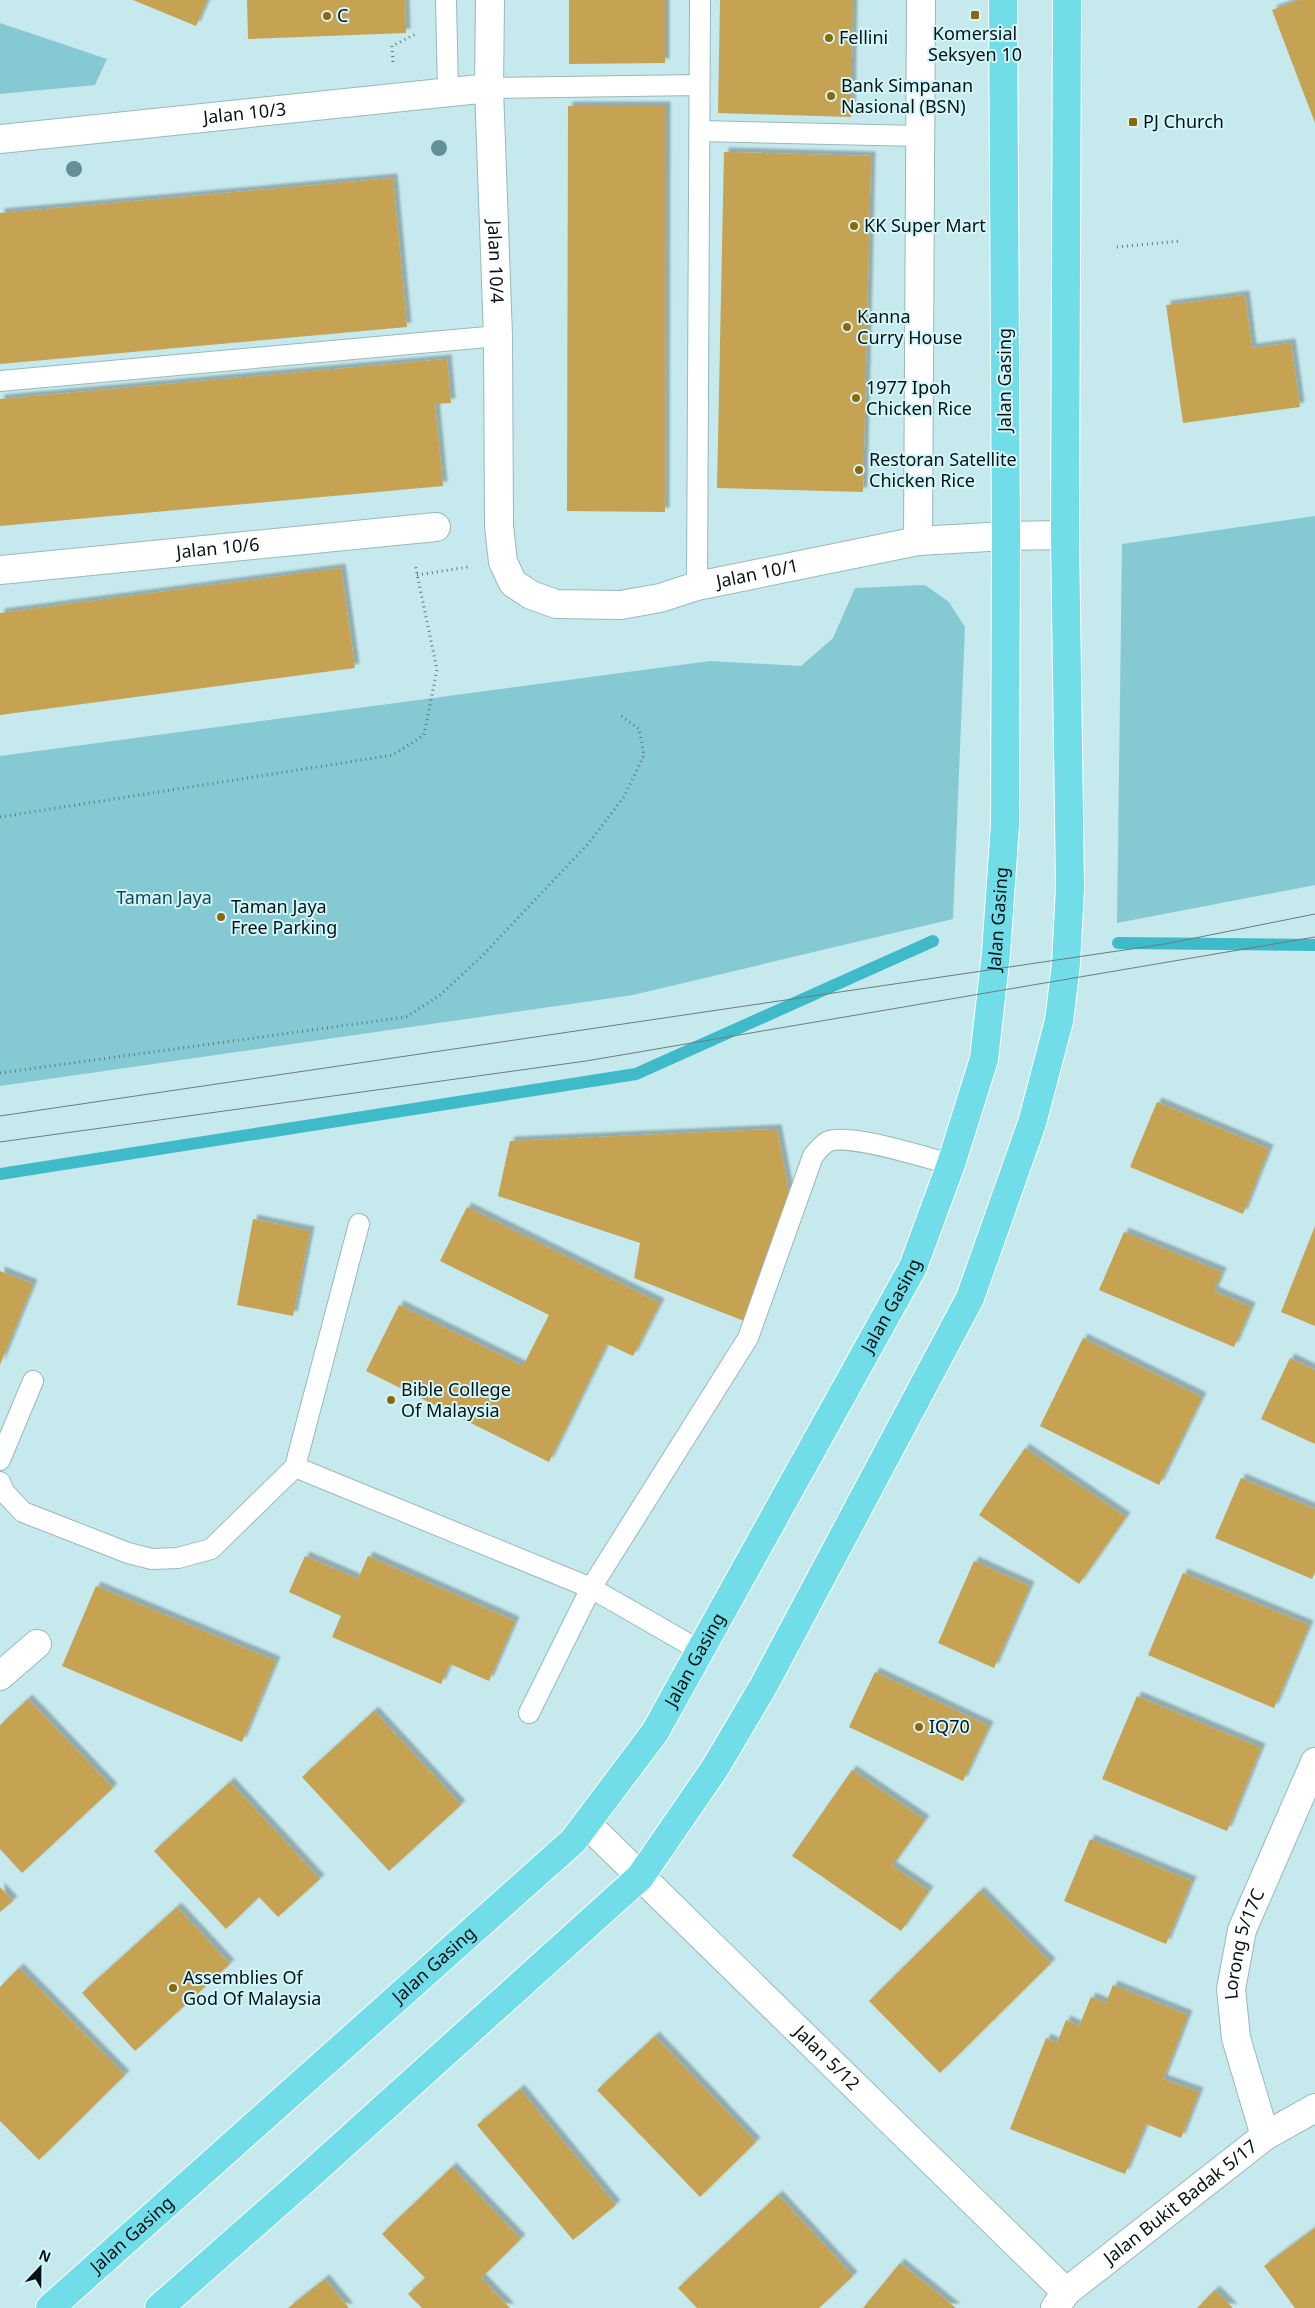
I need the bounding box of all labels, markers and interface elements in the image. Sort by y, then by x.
place label: C [337,3,348,27]
marker: Komersial Seksyen 10 [969,9,981,21]
marker: C [321,10,333,22]
place label: Komersial Seksyen 10 [928,21,1022,66]
place label: Fellini [839,25,888,49]
marker: Fellini [823,32,835,44]
place label: Bank Simpanan Nasional (BSN) [841,73,973,118]
marker: Bank Simpanan Nasional (BSN) [825,90,837,102]
street label: Jalan 10/3 [200,96,287,129]
place label: PJ Church [1143,109,1224,133]
marker: PJ Church [1127,116,1139,128]
place label: KK Super Mart [864,213,986,237]
street label: Jalan 10/4 [483,218,510,304]
marker: KK Super Mart [848,220,860,232]
place label: Kanna Curry House [857,304,962,349]
marker: Kanna Curry House [841,321,853,333]
street label: Jalan Gasing [992,328,1016,434]
place label: 1977 Ipoh Chicken Rice [866,375,972,420]
marker: 1977 Ipoh Chicken Rice [850,392,862,404]
place label: Restoran Satellite Chicken Rice [869,447,1017,492]
marker: Restoran Satellite Chicken Rice [853,464,865,476]
street label: Jalan 10/6 [173,531,260,564]
street label: Jalan 10/1 [712,553,800,593]
street label: Jalan Gasing [981,866,1013,974]
park label: Taman Jaya [116,885,212,909]
place label: Taman Jaya Free Parking [231,894,337,939]
marker: Taman Jaya Free Parking [215,911,227,923]
street label: Jalan Gasing [854,1255,926,1358]
place label: Bible College Of Malaysia [401,1377,511,1422]
marker: Bible College Of Malaysia [385,1394,397,1406]
street label: Jalan Gasing [657,1608,730,1713]
place label: IQ70 [929,1714,970,1738]
marker: IQ70 [913,1721,925,1733]
street label: Lorong 5/17C [1218,1885,1269,2001]
street label: Jalan Gasing [385,1921,480,2009]
place label: Assemblies Of God Of Malaysia [183,1965,321,2010]
marker: Assemblies Of God Of Malaysia [167,1982,179,1994]
street label: Jalan 5/12 [788,2018,865,2095]
street label: Jalan Bukit Badak 5/17 [1097,2134,1262,2270]
street label: Jalan Gasing [83,2190,178,2279]
north arrow [15,2243,65,2293]
text: N [36,2245,54,2266]

